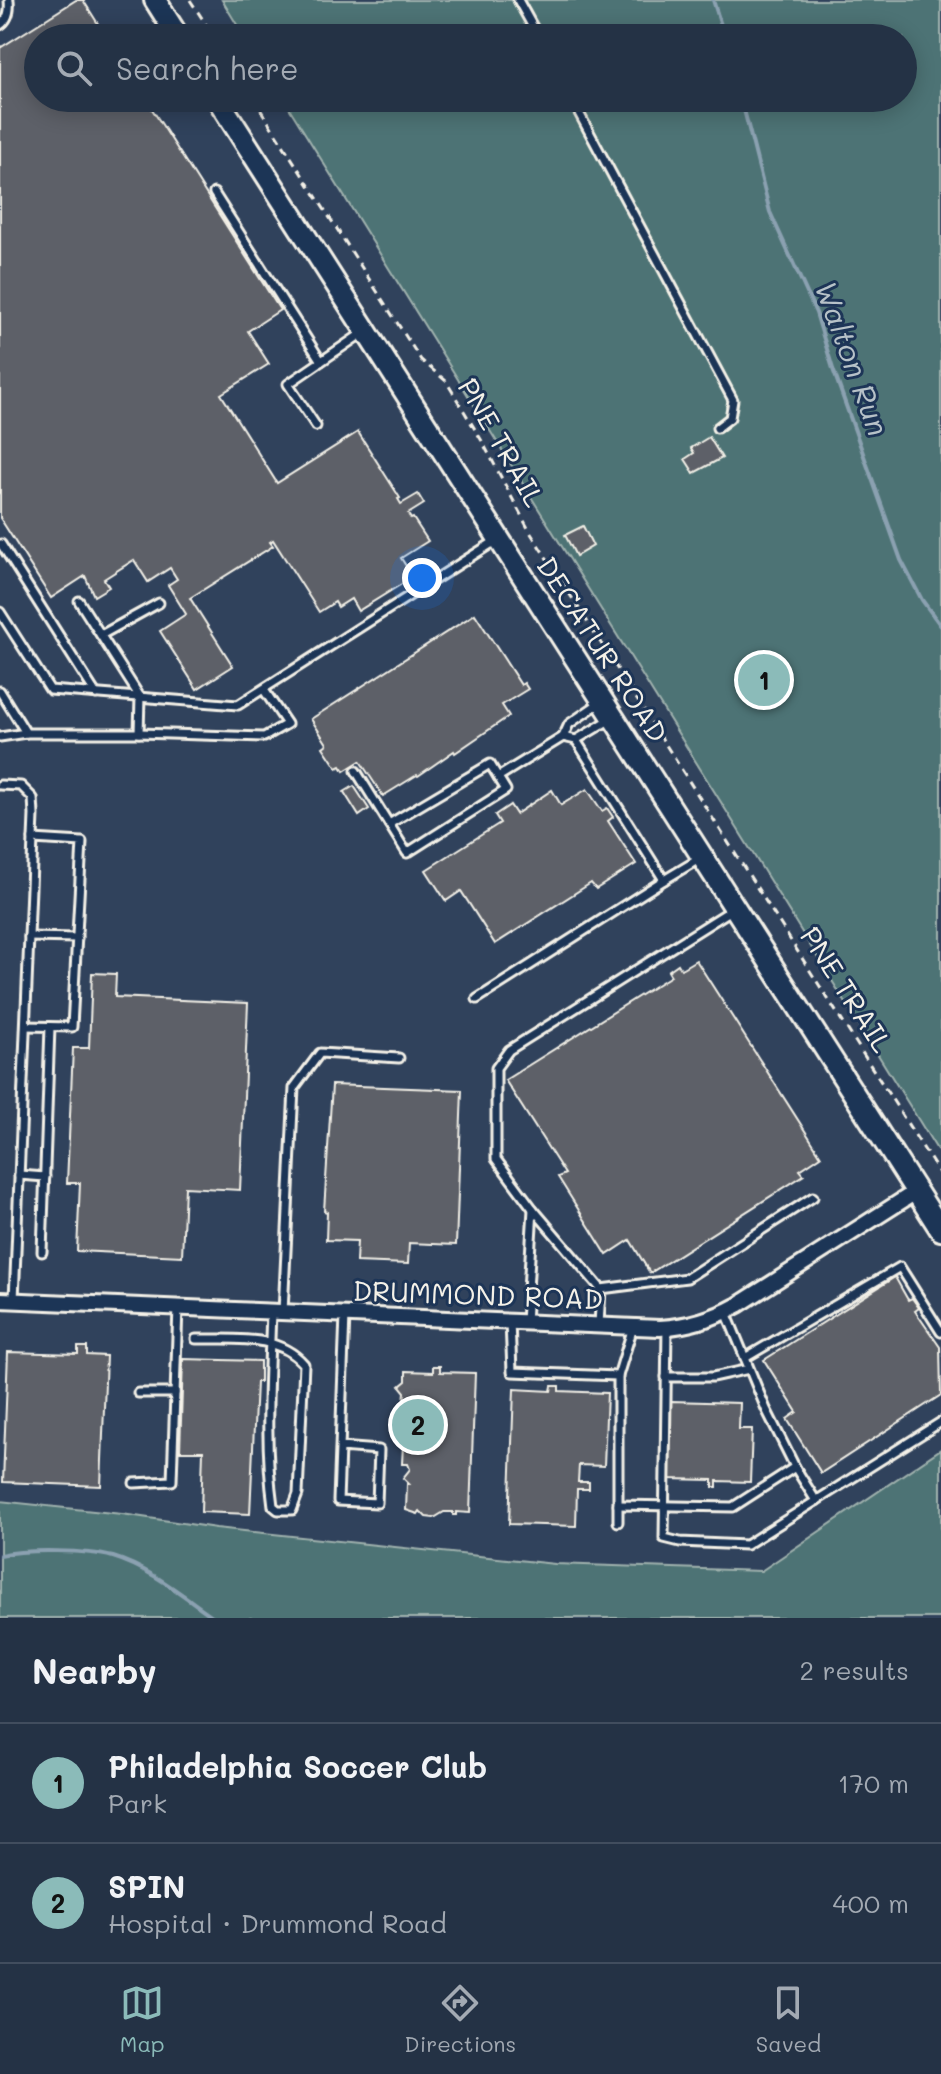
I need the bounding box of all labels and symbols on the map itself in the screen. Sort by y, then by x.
water label: Walton Run [806,275,900,441]
street label: PNE TRAIL [451,371,553,513]
street label: DECATUR ROAD [529,549,677,749]
your location [402,558,442,598]
pin: 1 [738,650,790,710]
street label: PNE TRAIL [793,919,901,1059]
street label: DRUMMOND ROAD [352,1272,604,1316]
pin: 2 [392,1395,444,1455]

